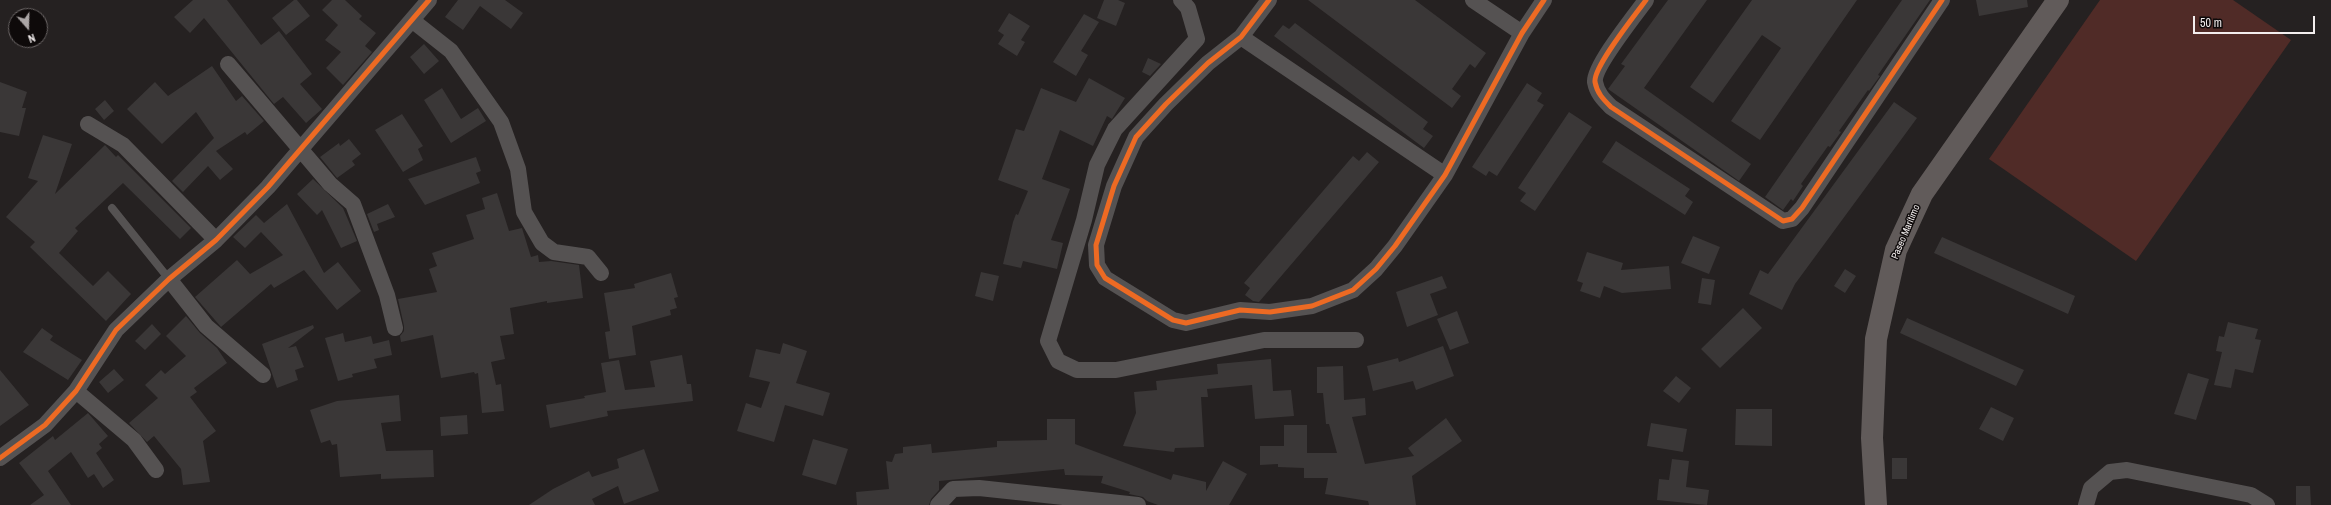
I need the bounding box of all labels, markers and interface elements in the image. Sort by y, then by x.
north arrow [8,8,48,48]
scale bar [2195,8,2317,34]
text: 50 m [2200,15,2222,31]
text: N [26,31,37,46]
street label: Paseo Marítimo [1889,203,1923,261]

